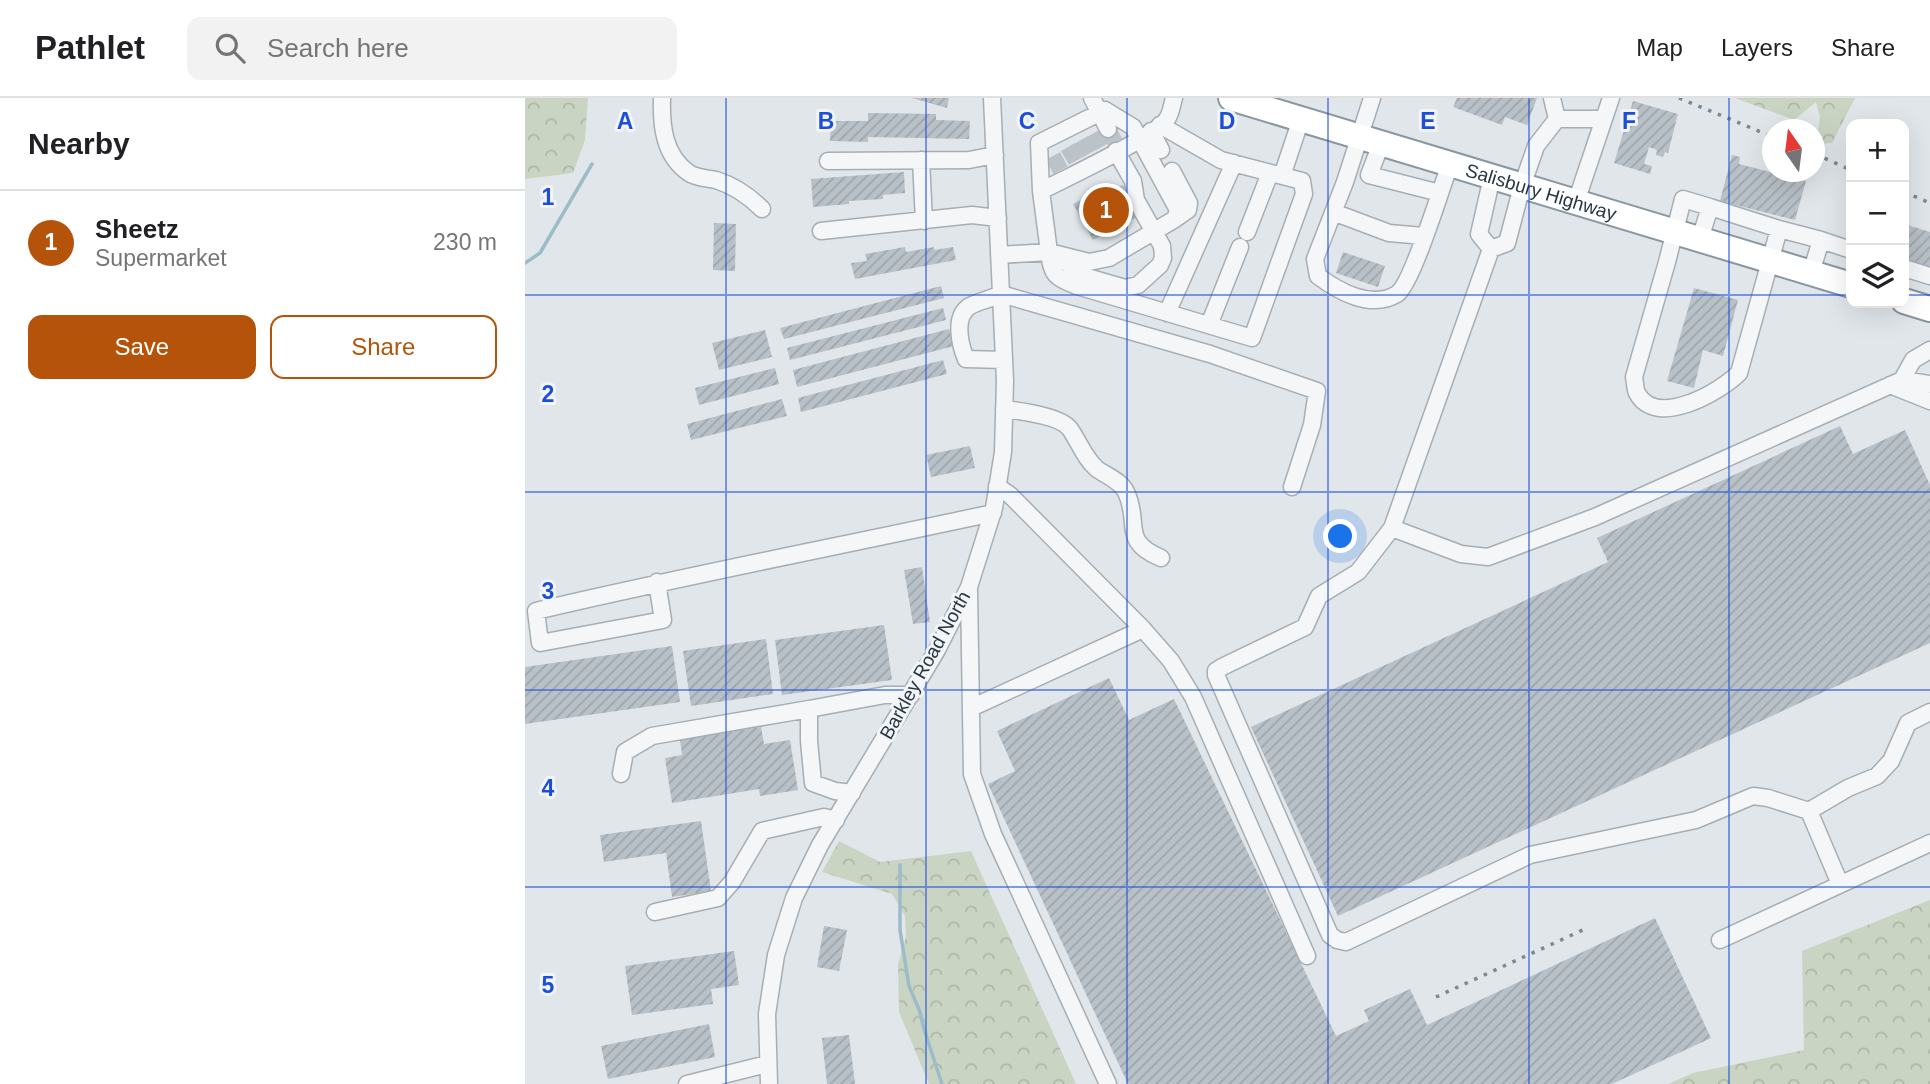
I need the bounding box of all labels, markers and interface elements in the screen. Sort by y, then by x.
search box [187,17,677,80]
text: Pathlet [35,29,145,66]
icon: search [211,29,249,67]
text: Search here [267,33,409,63]
text: Map [1636,34,1683,61]
text: Layers [1721,34,1793,61]
text: Share [1831,34,1895,61]
text: A [617,108,633,134]
text: B [818,108,834,134]
text: C [1019,108,1035,134]
text: D [1219,108,1235,134]
text: E [1420,108,1436,134]
text: F [1622,108,1636,134]
north arrow [1762,119,1825,182]
map controls [1846,119,1909,308]
button: + [1846,119,1909,182]
text: Nearby [28,127,130,160]
street label: Salisbury Highway [1463,159,1620,224]
button: − [1846,182,1909,245]
text: 1 [542,184,555,210]
pin: 1 [1083,184,1129,236]
text: Sheetz [95,214,179,244]
text: 1 [45,229,57,255]
text: 230 m [433,229,497,255]
text: Supermarket [95,245,227,271]
button: layers [1846,245,1909,308]
button: Save [28,315,256,379]
button: Share [270,315,497,379]
text: 2 [542,381,554,407]
your location [1323,519,1357,553]
text: 3 [542,578,554,604]
street label: Barkley Road North [876,587,974,743]
text: 4 [542,775,555,801]
text: 5 [542,972,555,998]

